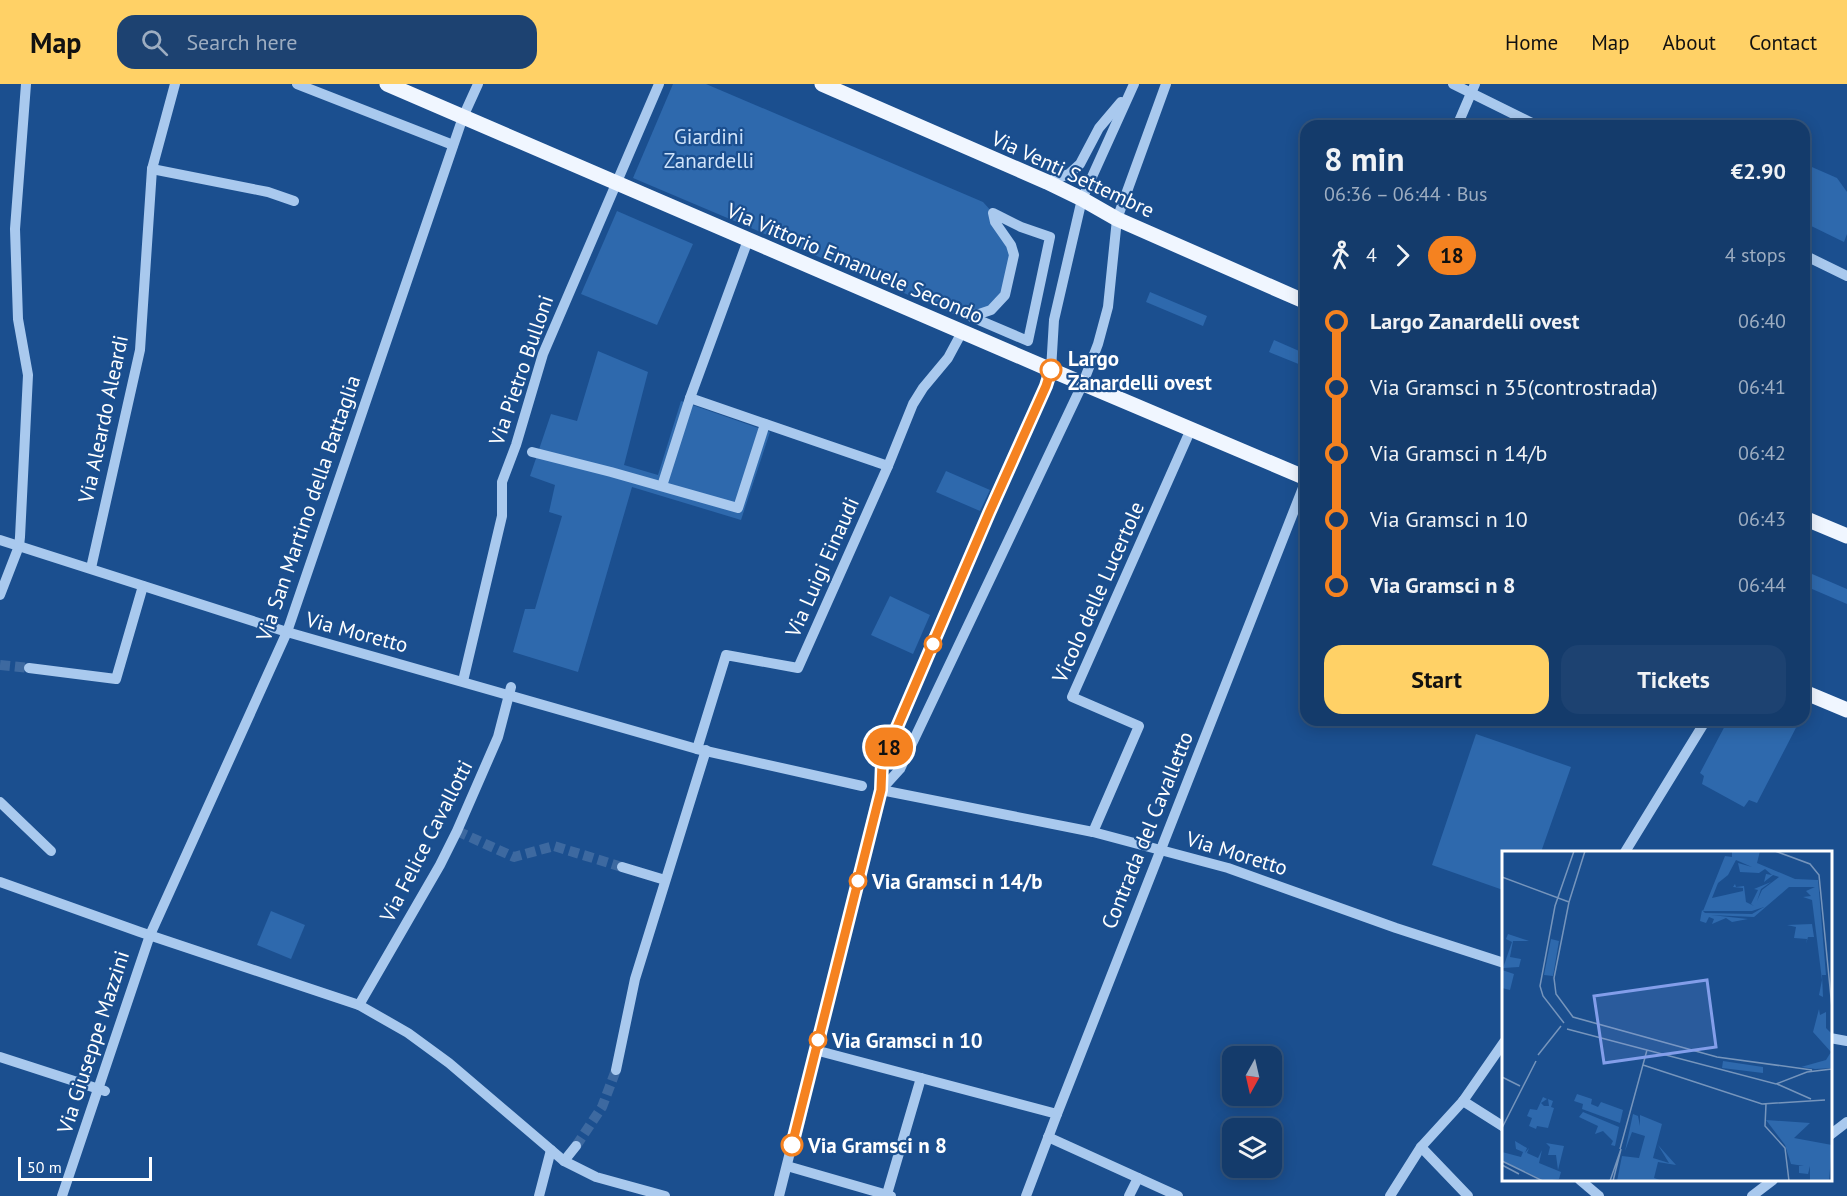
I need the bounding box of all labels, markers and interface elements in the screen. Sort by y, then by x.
search box [117,15,537,69]
text: Map [30,24,81,61]
icon: search [138,26,171,59]
text: Search here [186,28,297,56]
text: Home [1505,29,1558,56]
text: Map [1591,29,1630,56]
text: About [1663,29,1716,56]
text: Contact [1749,29,1817,56]
park label: Giardini Zanardelli [664,123,754,174]
street label: Via Venti Settembre [986,124,1159,224]
text: 8 min [1324,137,1405,180]
text: €2.90 [1731,157,1786,185]
text: 06:36 – 06:44 · Bus [1324,181,1488,207]
street label: Via Vittorio Emanuele Secondo [722,196,987,329]
icon: walk [1324,239,1357,272]
icon: forward [1386,239,1419,272]
text: 4 [1366,242,1377,268]
text: 18 [1440,242,1464,269]
text: 4 stops [1725,242,1786,268]
street label: Via Pietro Bulloni [482,291,559,450]
text: Largo Zanardelli ovest [1370,307,1580,335]
text: 06:40 [1738,308,1786,334]
street label: Via Aleardo Aleardi [72,333,134,506]
place label: Largo Zanardelli ovest [1068,345,1212,396]
marker: Largo Zanardelli ovest [1040,359,1062,381]
street label: Via San Martino della Battaglia [249,372,366,645]
text: Via Gramsci n 35(controstrada) [1370,373,1658,401]
text: 06:41 [1738,374,1786,400]
text: Via Gramsci n 14/b [1370,439,1547,467]
text: 06:42 [1738,440,1786,466]
street label: Via Luigi Einaudi [779,493,865,642]
street label: Vicolo delle Lucertole [1046,497,1150,688]
text: Via Gramsci n 10 [1370,505,1528,533]
text: 06:43 [1738,506,1786,532]
text: Via Gramsci n 8 [1370,571,1515,599]
text: 06:44 [1738,572,1786,598]
street label: Via Moretto [302,605,411,659]
unlabelled marker [924,635,942,653]
button: Start [1324,645,1549,714]
button: Tickets [1561,645,1786,714]
street label: Contrada del Cavalletto [1095,727,1199,933]
line badge: 18 [862,728,916,766]
text: 18 [877,734,901,761]
street label: Via Felice Cavallotti [373,756,478,927]
street label: Via Moretto [1182,825,1291,881]
inset map [1502,851,1832,1181]
place label: Via Gramsci n 14/b [871,868,1043,895]
marker: Via Gramsci n 14/b [849,872,867,890]
street label: Via Giuseppe Mazzini [50,947,135,1138]
place label: Via Gramsci n 10 [831,1027,983,1054]
marker: Via Gramsci n 10 [809,1031,827,1049]
north arrow [1222,1046,1282,1106]
map controls [1222,1046,1282,1178]
button: layers [1222,1118,1282,1178]
place label: Via Gramsci n 8 [807,1132,947,1159]
marker: Via Gramsci n 8 [781,1134,803,1156]
scale bar [18,1154,152,1182]
text: 50 m [27,1157,62,1177]

